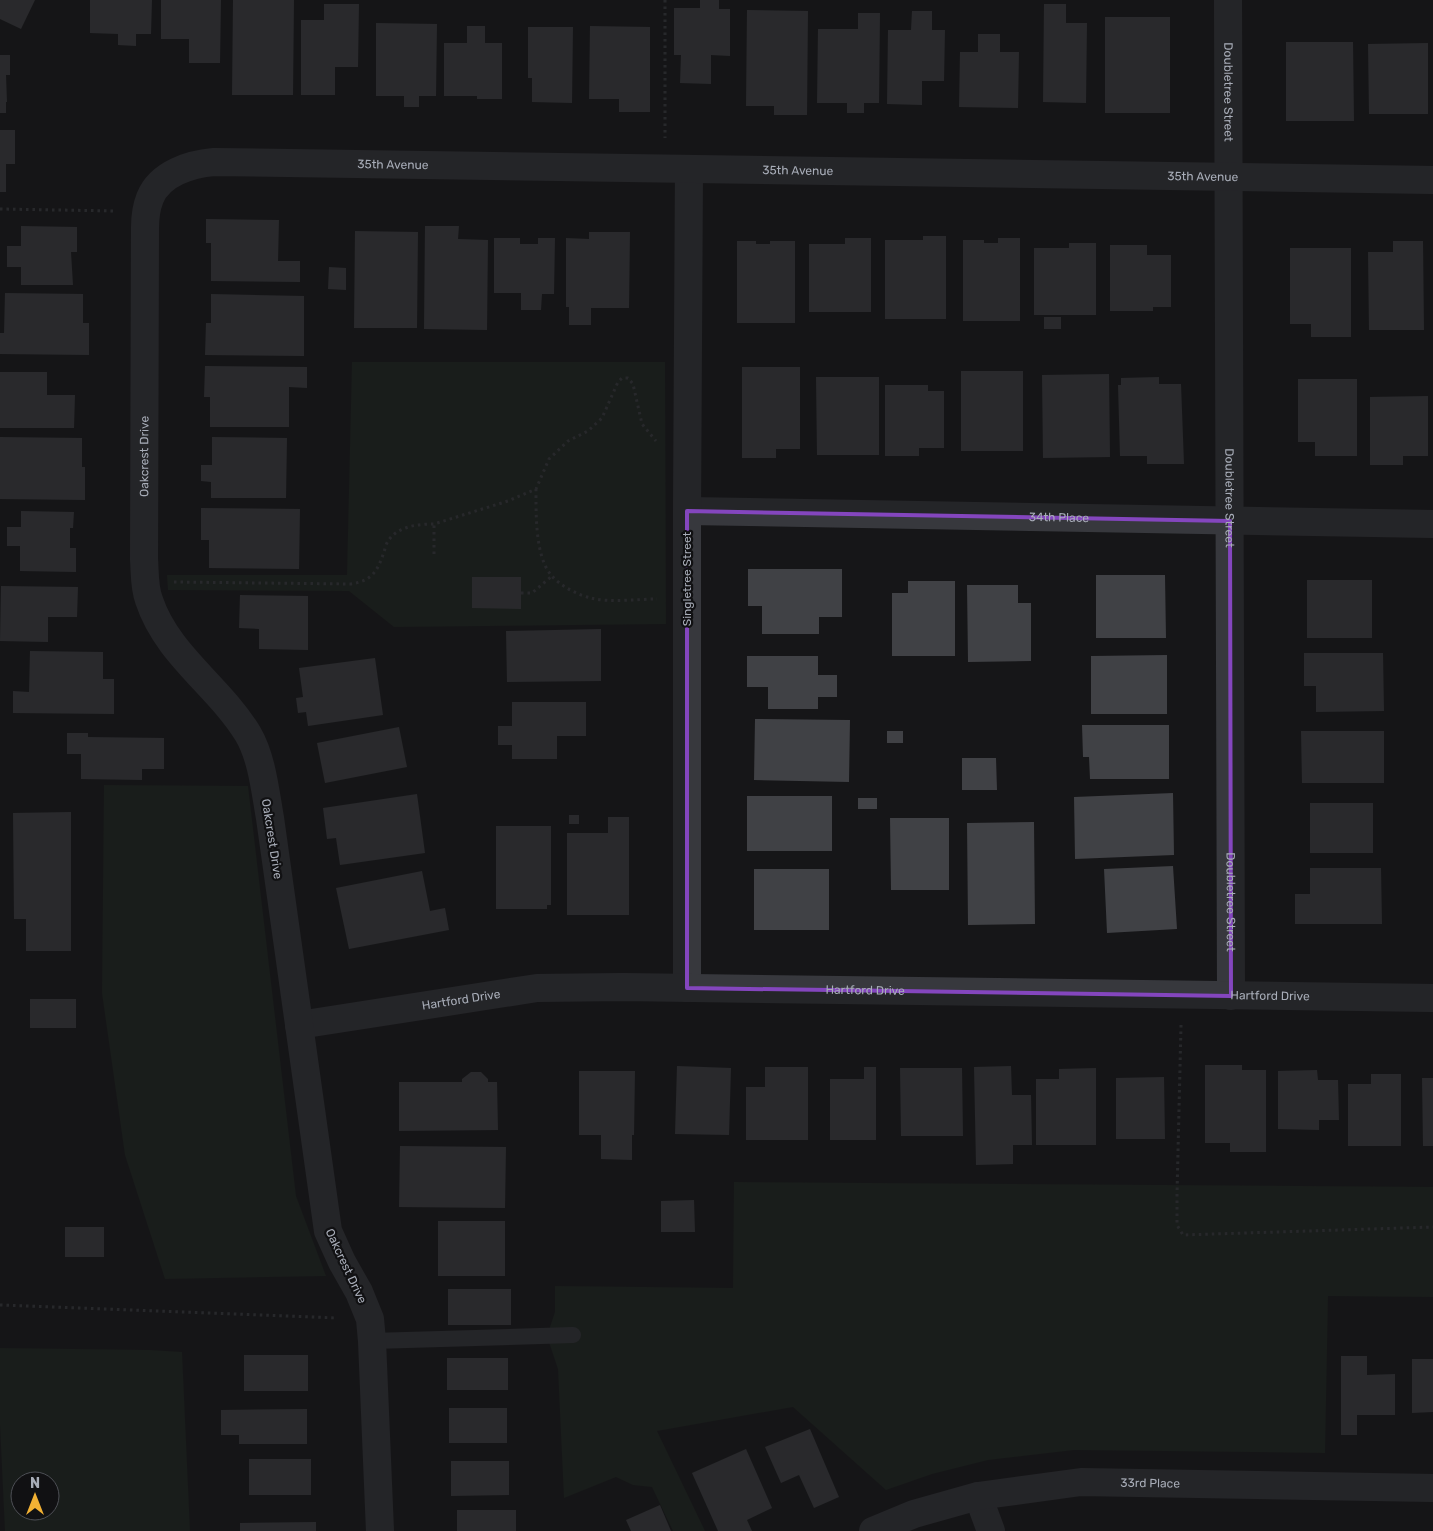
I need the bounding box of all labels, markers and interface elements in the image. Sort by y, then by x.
street label: Doubletree Street [1221,42,1235,142]
street label: 35th Avenue [357,157,429,172]
street label: 35th Avenue [762,163,834,178]
street label: 35th Avenue [1167,169,1239,184]
street label: Oakcrest Drive [137,416,151,497]
street label: Doubletree Street [1222,448,1237,548]
street label: 34th Place [1029,510,1089,525]
street label: Singletree Street [680,531,694,626]
street label: Oakcrest Drive [259,798,285,880]
street label: Doubletree Street [1224,852,1238,952]
street label: Hartford Drive [825,983,905,998]
street label: Hartford Drive [421,987,502,1013]
street label: Hartford Drive [1230,988,1310,1003]
street label: Oakcrest Drive [323,1226,370,1306]
north arrow [10,1471,60,1521]
text: N [30,1475,40,1492]
street label: 33rd Place [1120,1476,1180,1491]

